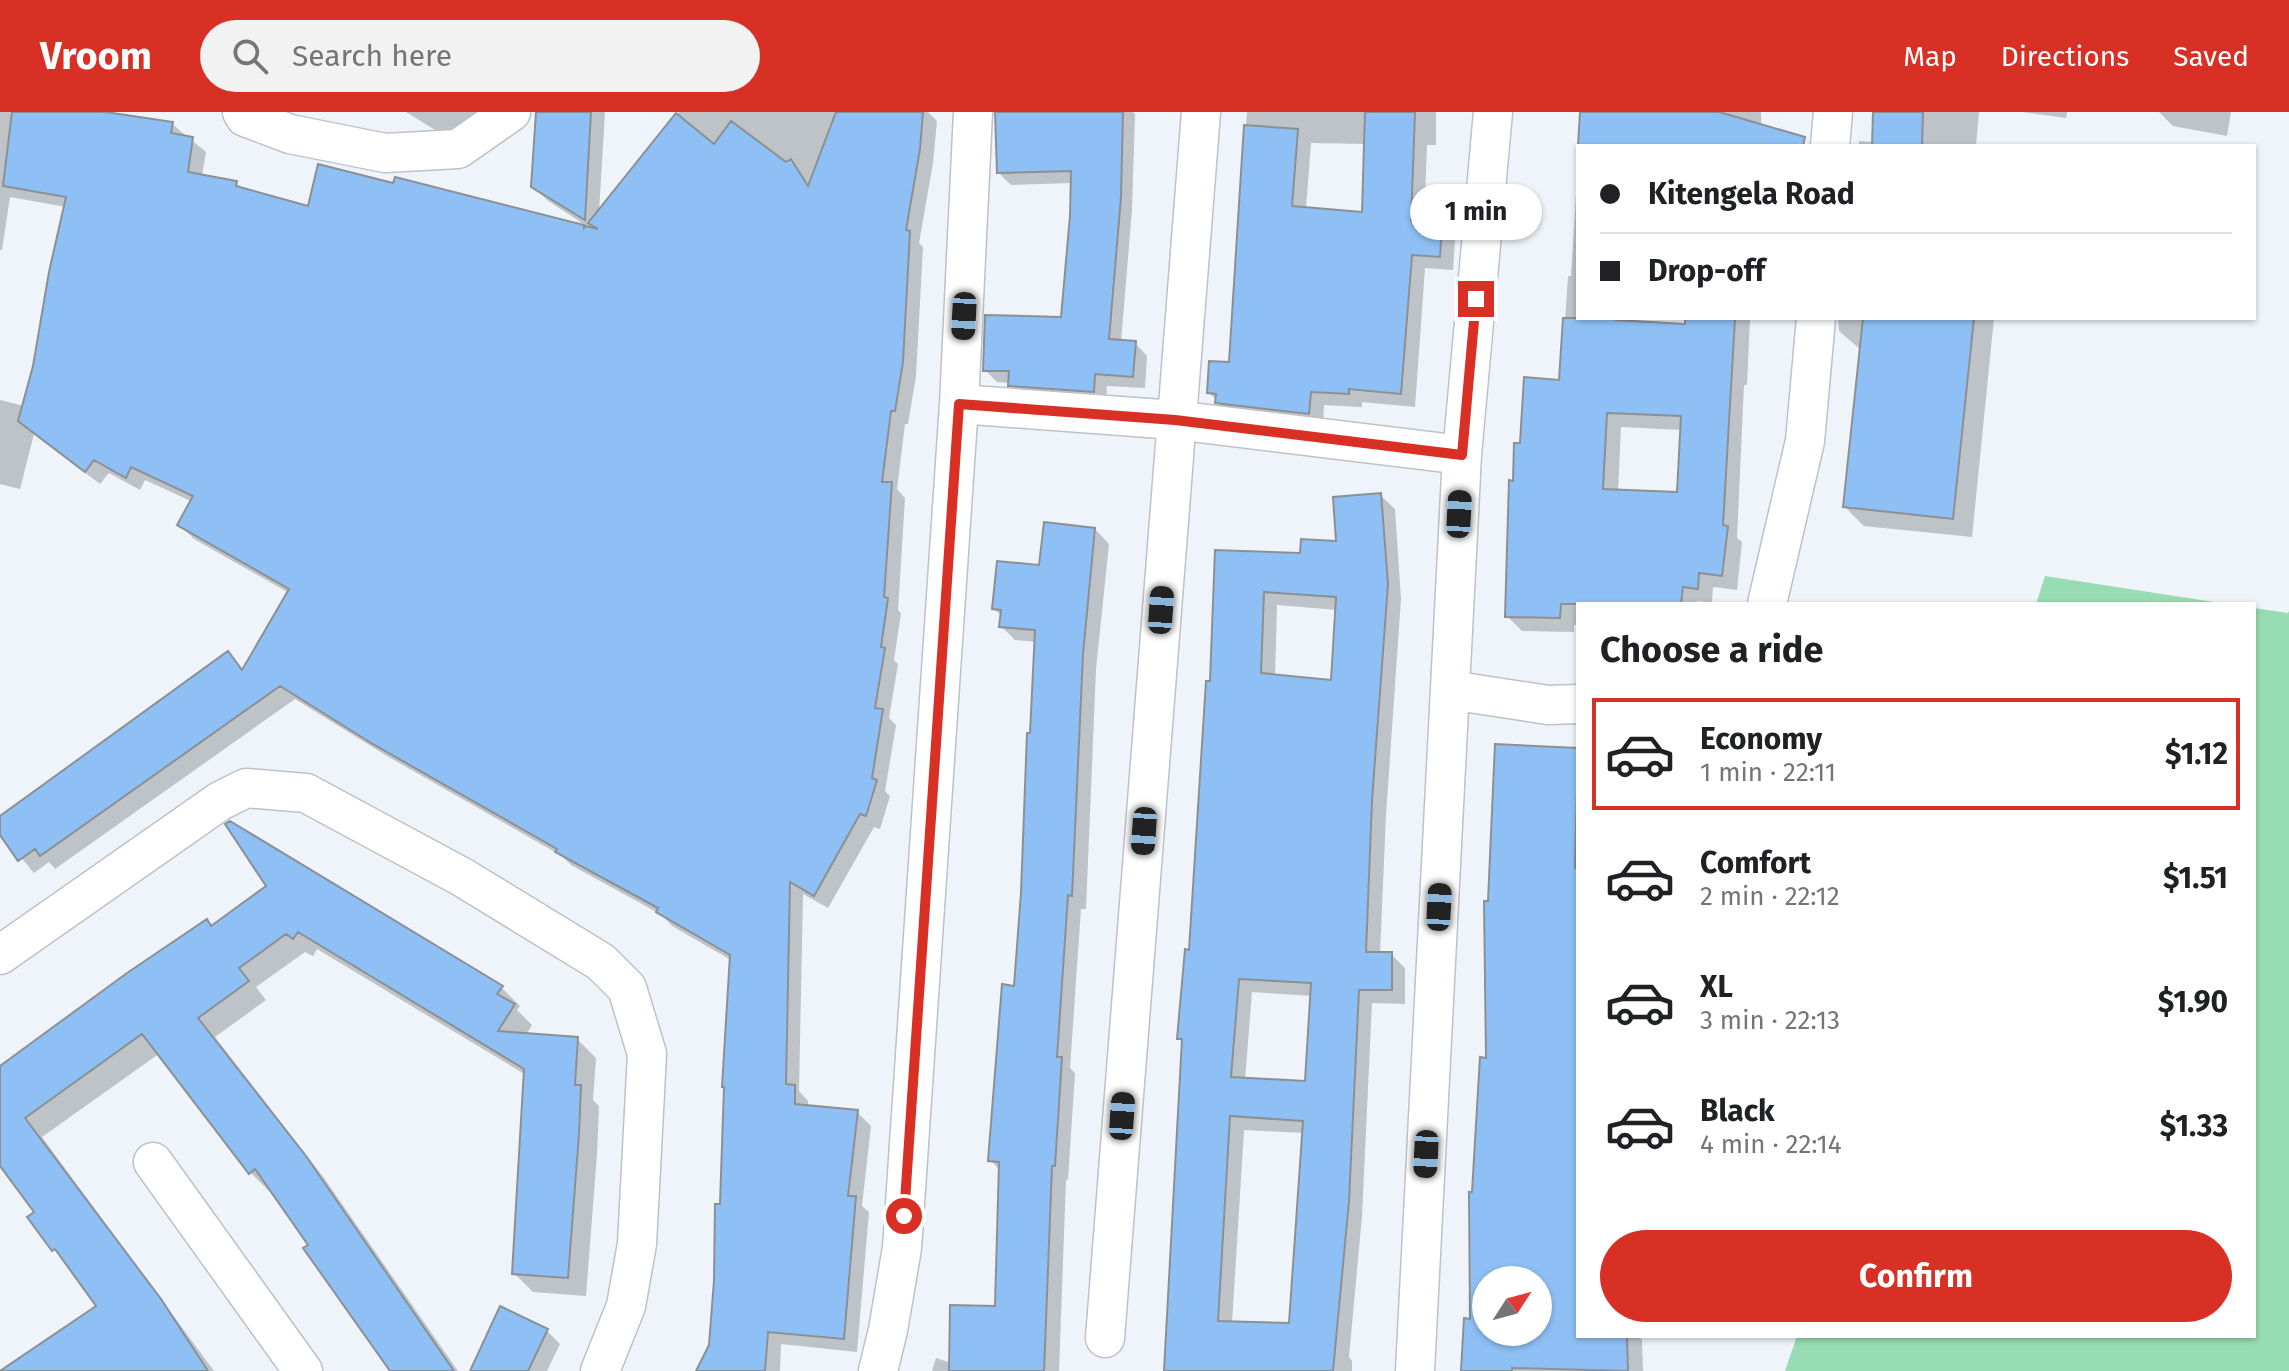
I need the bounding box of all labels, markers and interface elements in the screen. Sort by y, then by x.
search box [200,20,760,92]
text: Vroom [40,33,152,79]
icon: search [228,34,272,78]
text: Search here [292,38,452,74]
text: Map [1903,40,1957,73]
text: Directions [2001,40,2129,73]
text: Saved [2173,40,2249,73]
text: Kitengela Road [1648,176,1855,212]
callout: 1 min [1410,183,1542,239]
text: 1 min [1445,196,1507,227]
text: Drop-off [1648,253,1765,289]
route end [1458,281,1494,317]
car [951,291,977,341]
car [1446,489,1472,539]
car [1147,585,1175,635]
text: Choose a ride [1600,628,1823,672]
icon: car [1604,718,1676,790]
text: Economy [1700,721,1822,757]
text: $1.12 [2165,736,2228,772]
text: 1 min · 22:11 [1700,757,1836,788]
car [1130,806,1158,856]
icon: car [1604,842,1676,914]
text: Comfort [1700,845,1811,881]
text: $1.51 [2163,860,2228,896]
text: 2 min · 22:12 [1700,881,1840,912]
car [1426,882,1452,932]
icon: car [1604,966,1676,1038]
text: XL [1700,969,1733,1005]
text: $1.90 [2158,984,2228,1020]
text: 3 min · 22:13 [1700,1005,1840,1036]
icon: car [1604,1090,1676,1162]
car [1108,1091,1136,1141]
text: Black [1700,1093,1775,1129]
text: $1.33 [2160,1108,2228,1144]
car [1413,1129,1439,1179]
text: 4 min · 22:14 [1700,1129,1842,1160]
route start [886,1198,922,1234]
button: Confirm [1600,1230,2232,1322]
north arrow [1472,1266,1552,1346]
map controls [1472,1266,1552,1346]

